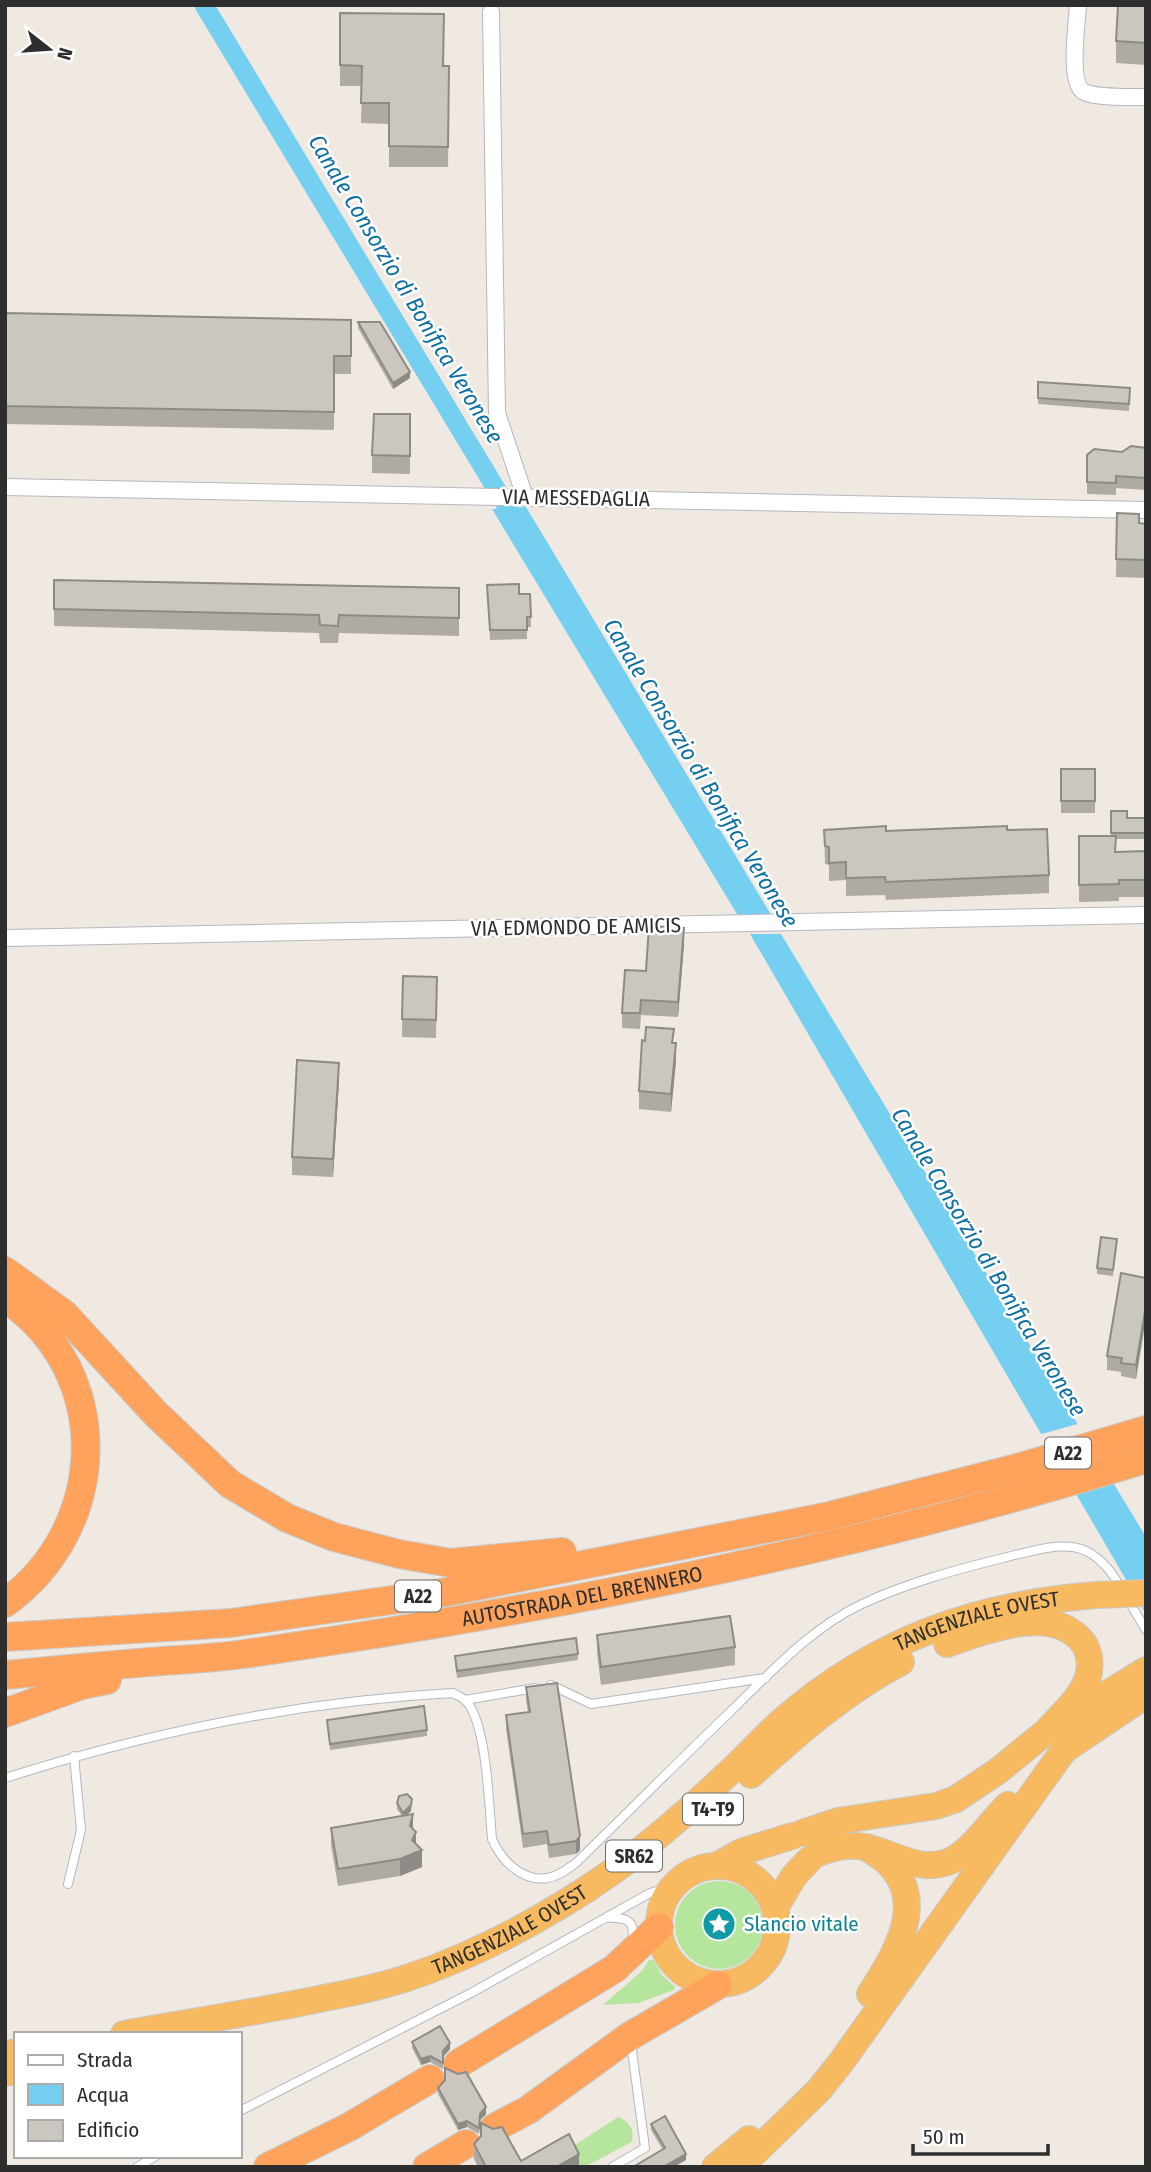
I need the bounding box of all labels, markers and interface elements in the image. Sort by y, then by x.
north arrow [14,14,84,84]
text: N [52,45,77,63]
water label: Canale Consorzio di Bonifica Veronese [302,129,510,449]
street label: VIA MESSEDAGLIA [502,484,650,512]
water label: Canale Consorzio di Bonifica Veronese [597,613,805,933]
street label: VIA EDMONDO DE AMICIS [471,912,681,942]
water label: Canale Consorzio di Bonifica Veronese [885,1102,1093,1422]
road number: A22 [1045,1438,1091,1469]
street label: AUTOSTRADA DEL BRENNERO [460,1561,705,1632]
road number: A22 [395,1580,441,1612]
street label: TANGENZIALE OVEST [890,1586,1061,1657]
road number: T4-T9 [683,1794,743,1825]
road number: SR62 [606,1840,662,1872]
street label: TANGENZIALE OVEST [429,1879,592,1981]
place icon: Slancio vitale [700,1905,738,1943]
place label: Slancio vitale [744,1911,859,1937]
legend [14,2032,242,2158]
text: Strada [77,2047,133,2073]
text: Acqua [77,2082,129,2108]
scale bar [913,2112,1048,2156]
text: Edificio [77,2117,139,2143]
text: 50 m [923,2124,965,2150]

